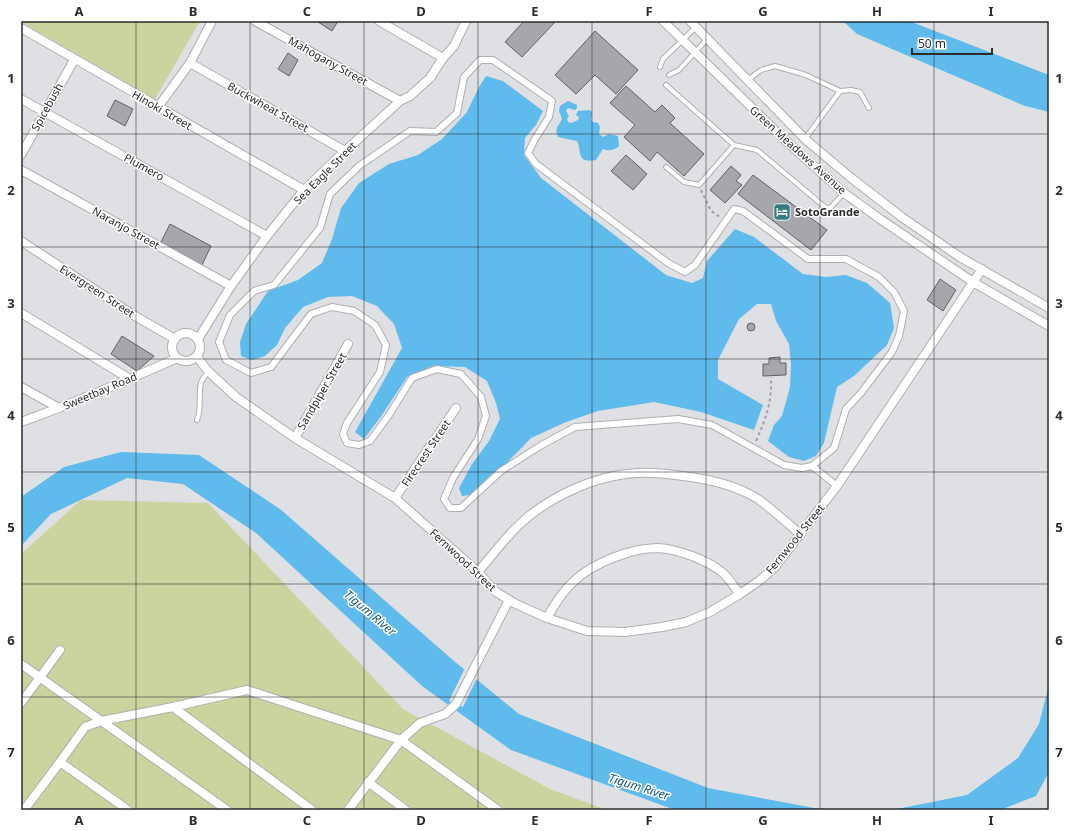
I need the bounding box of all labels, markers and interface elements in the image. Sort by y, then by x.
text: A [75,2,84,20]
text: B [189,2,197,20]
text: C [303,2,311,20]
text: D [416,2,426,20]
text: E [531,2,539,20]
text: F [645,2,653,20]
text: G [758,2,768,20]
text: H [872,2,882,20]
text: I [988,2,994,20]
scale bar [912,30,992,56]
street label: Mahogany Street [286,33,371,89]
text: 50 m [918,35,946,52]
text: 1 [7,69,15,87]
text: 1 [1055,69,1063,87]
street label: Buckwheat Street [225,78,311,135]
street label: Spicebush [27,80,66,133]
street label: Hinoki Street [130,86,195,133]
street label: Green Meadows Avenue [747,102,850,197]
street label: Sea Eagle Street [290,138,359,207]
street label: Plumero [121,149,167,184]
text: 2 [7,181,15,199]
text: 2 [1055,181,1063,199]
hotel icon: SotoGrande [772,202,792,222]
street label: Naranjo Street [90,203,163,252]
place label: SotoGrande [795,204,860,219]
street label: Evergreen Street [57,261,138,320]
text: 3 [7,294,15,312]
text: 3 [1055,294,1063,312]
street label: Sandpiper Street [293,350,350,432]
street label: Sweetbay Road [61,368,139,413]
text: 4 [7,406,15,424]
text: 4 [1055,406,1063,424]
street label: Firecrest Street [398,416,454,489]
street label: Fernwood Street [762,501,827,577]
text: 5 [7,518,15,536]
text: 5 [1055,518,1063,536]
street label: Fernwood Street [427,525,500,594]
water label: Tigum River [341,586,401,640]
text: 6 [7,631,15,649]
text: 6 [1055,631,1063,649]
text: 7 [7,743,15,761]
text: 7 [1055,743,1063,761]
water label: Tigum River [607,769,673,804]
text: A [75,811,84,829]
text: B [189,811,197,829]
text: C [303,811,311,829]
text: D [416,811,426,829]
text: E [531,811,539,829]
text: F [645,811,653,829]
text: G [758,811,768,829]
text: H [872,811,882,829]
text: I [988,811,994,829]

